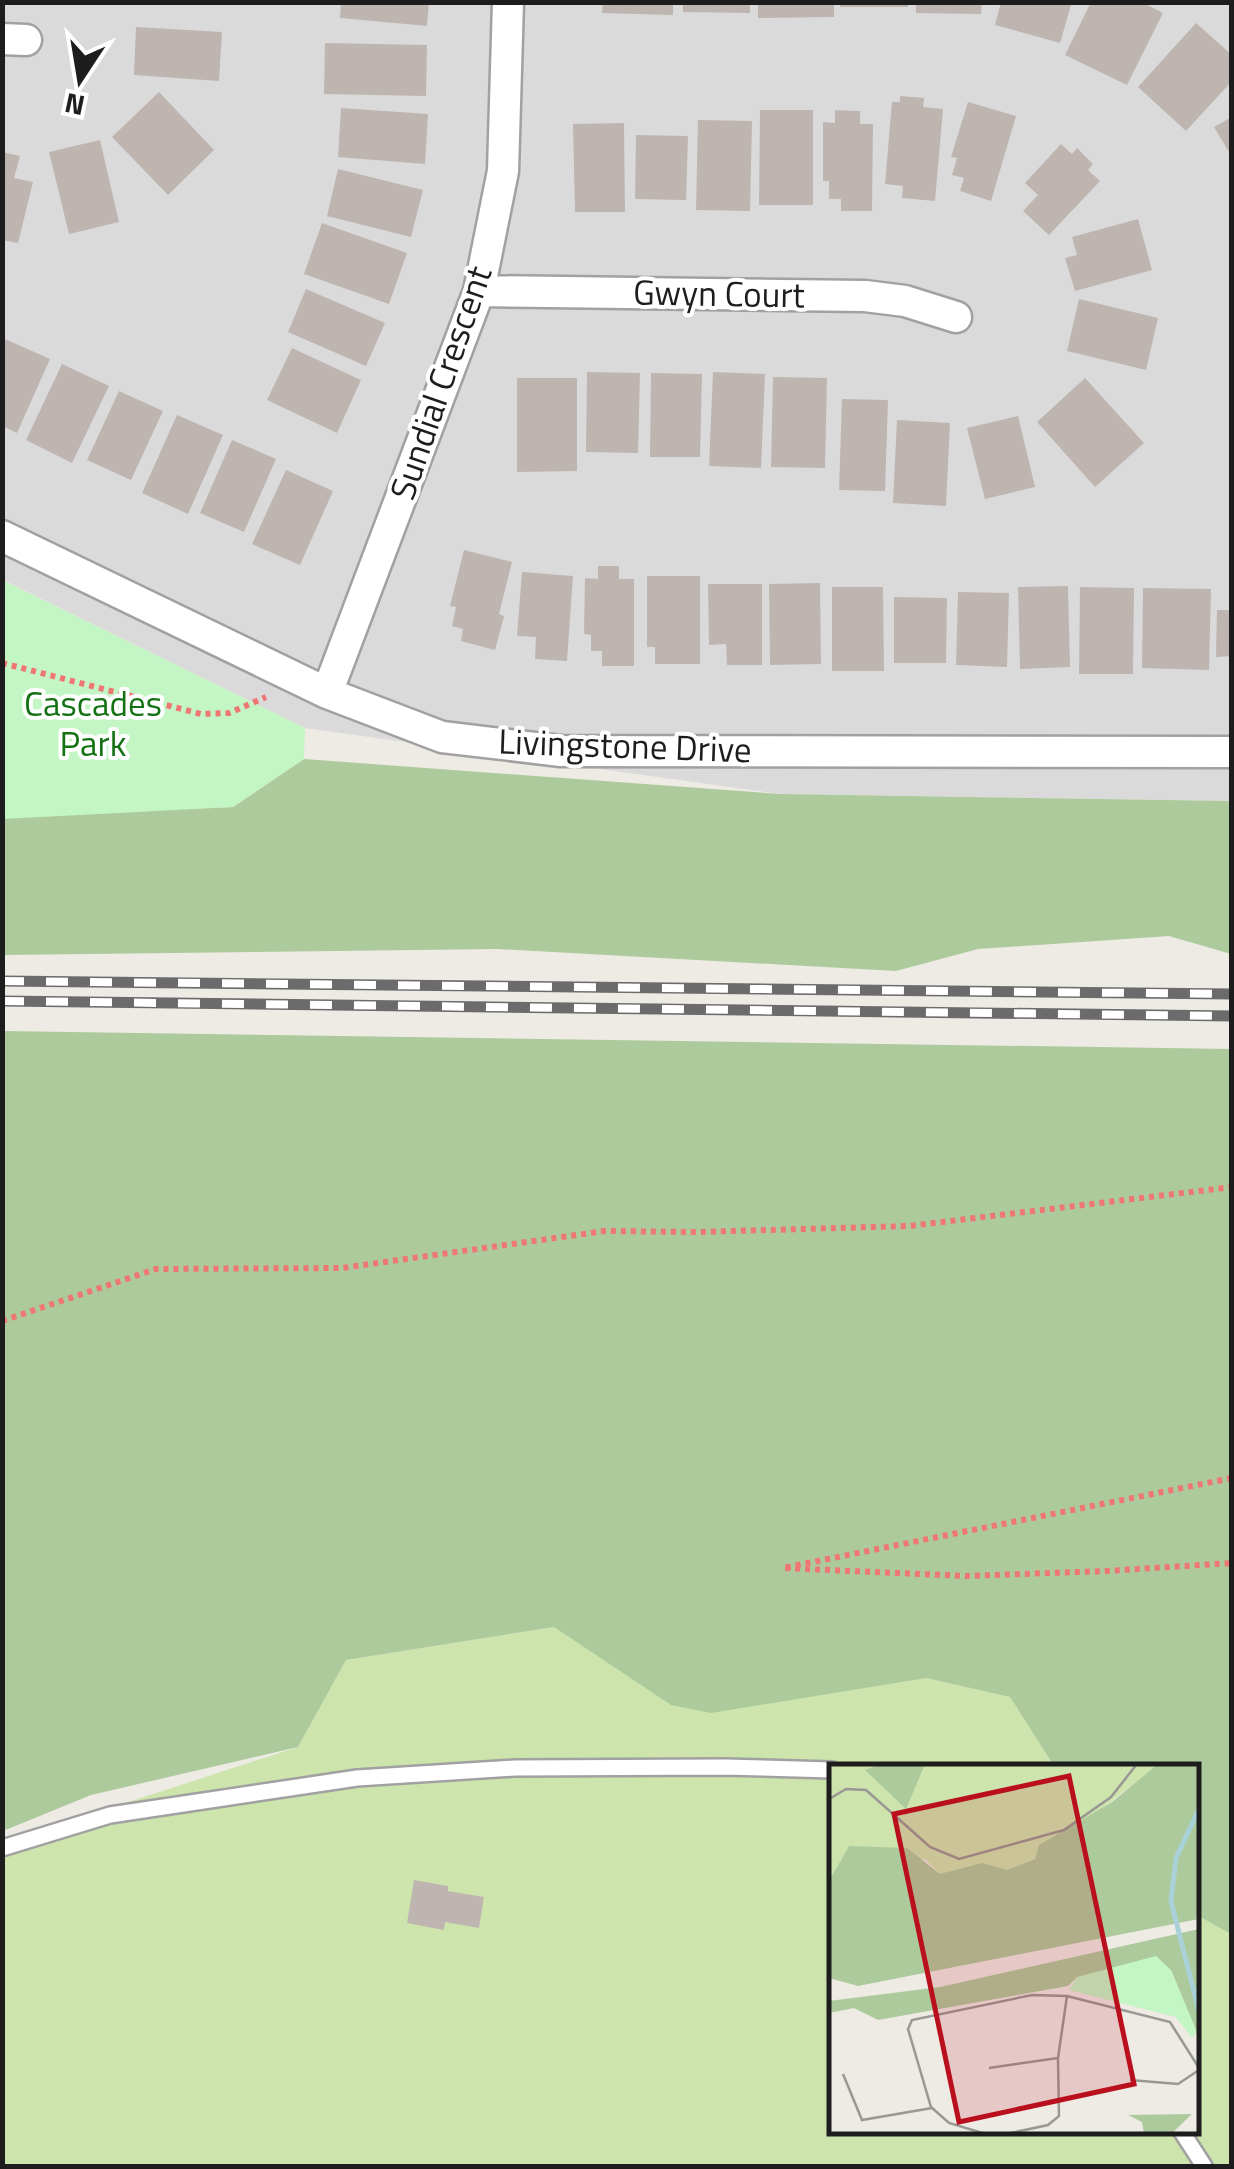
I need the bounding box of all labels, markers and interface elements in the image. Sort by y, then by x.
north arrow [30,30,130,130]
text: N [61,82,89,128]
street label: Sundial Crescent [375,258,505,507]
street label: Gwyn Court [633,265,805,321]
park label: Cascades Park [24,676,162,770]
street label: Livingstone Drive [497,714,753,776]
inset map [829,1764,1199,2134]

